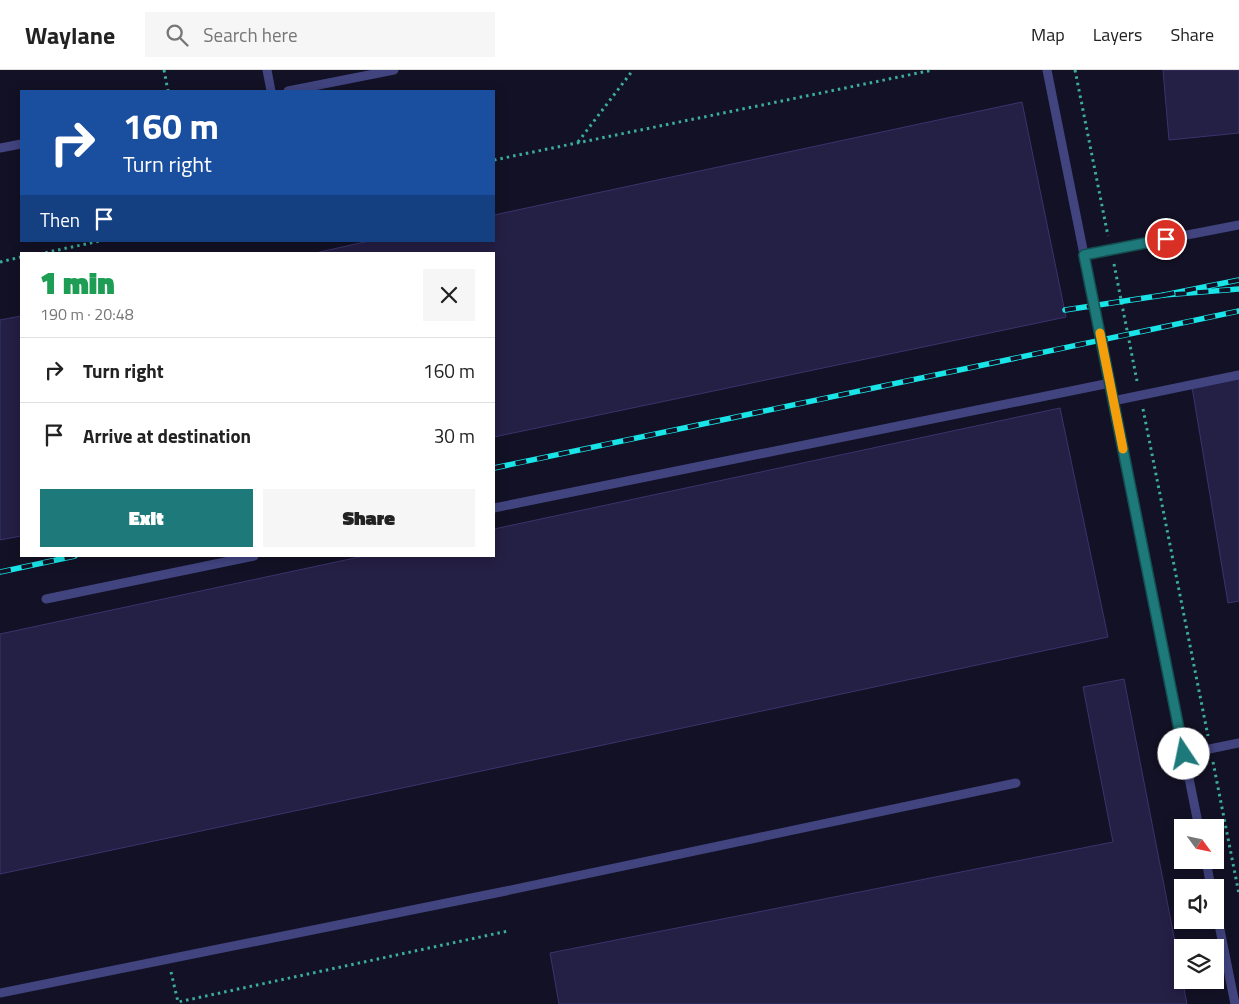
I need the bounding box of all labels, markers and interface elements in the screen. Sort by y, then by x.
search box [145,12,495,57]
text: Waylane [25,17,115,53]
text: Search here [203,20,298,49]
icon: search [163,21,191,49]
text: Map [1031,21,1065,48]
text: Layers [1093,21,1142,48]
text: Share [1170,21,1214,48]
text: 160 m [123,99,219,153]
icon: right [40,110,105,175]
text: Turn right [123,147,212,181]
text: Then [40,205,80,234]
icon: arrive [90,205,118,233]
pin [1145,218,1187,260]
icon: arrive [1152,225,1180,253]
text: 1 min [40,260,115,306]
button: close [423,269,475,321]
text: 190 m · 20:48 [40,302,134,326]
icon: right [40,356,68,384]
text: Turn right [83,356,164,385]
text: 160 m [423,356,475,385]
icon: arrive [40,421,68,449]
text: Arrive at destination [83,421,251,450]
text: 30 m [434,421,475,450]
button: Exit [40,489,253,547]
button: Share [263,489,475,547]
position arrow [1157,727,1209,779]
north arrow [1174,819,1224,869]
map controls [1174,819,1224,989]
button: sound [1174,879,1224,929]
button: layers [1174,939,1224,989]

